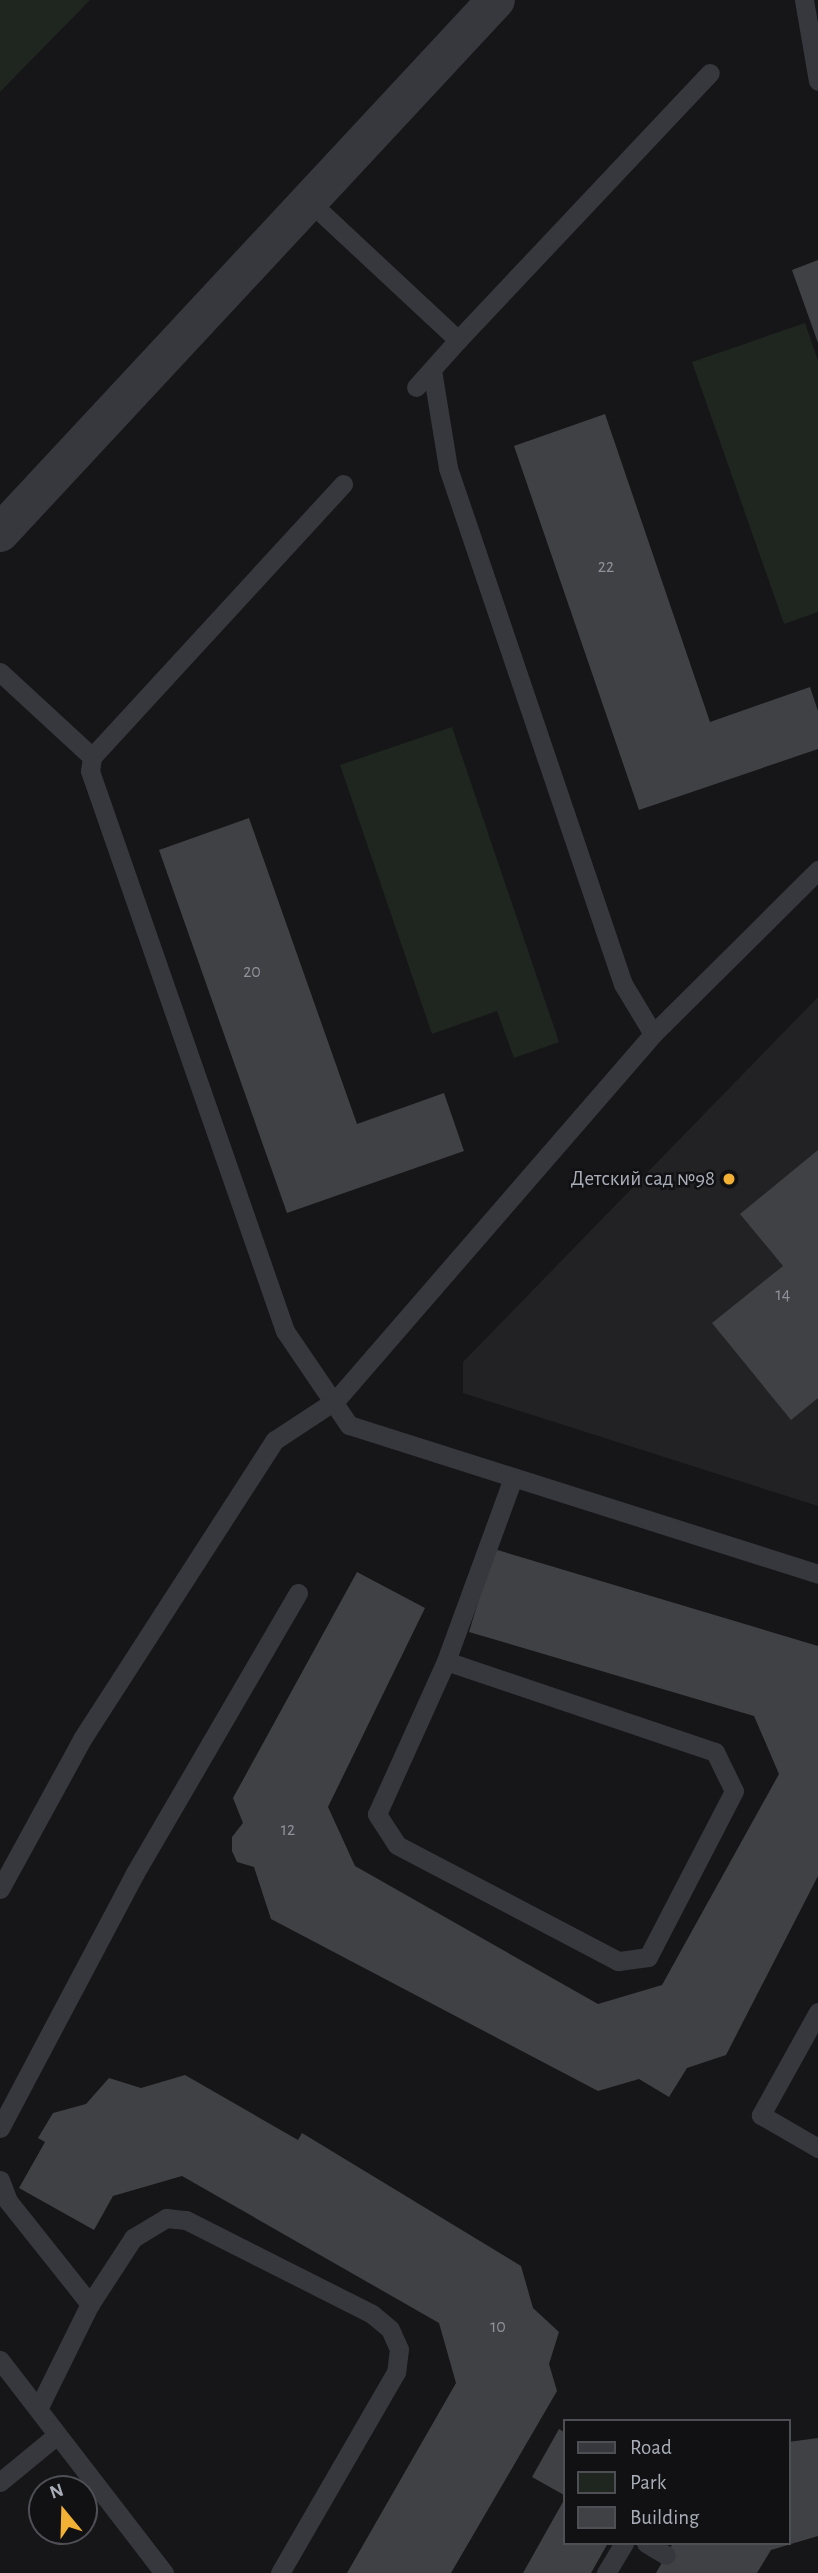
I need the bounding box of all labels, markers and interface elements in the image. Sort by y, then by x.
house number: 22 [598,556,614,578]
house number: 20 [243,961,261,983]
place label: Детский сад №98 [571,1166,715,1192]
marker: Детский сад №98 [721,1171,737,1187]
house number: 14 [776,1284,790,1306]
house number: 12 [281,1819,295,1841]
house number: 10 [490,2316,506,2338]
legend [562,2419,790,2545]
text: Road [630,2437,672,2458]
text: Park [630,2472,666,2493]
north arrow [28,2475,98,2545]
text: N [47,2480,66,2503]
text: Building [630,2507,699,2528]

